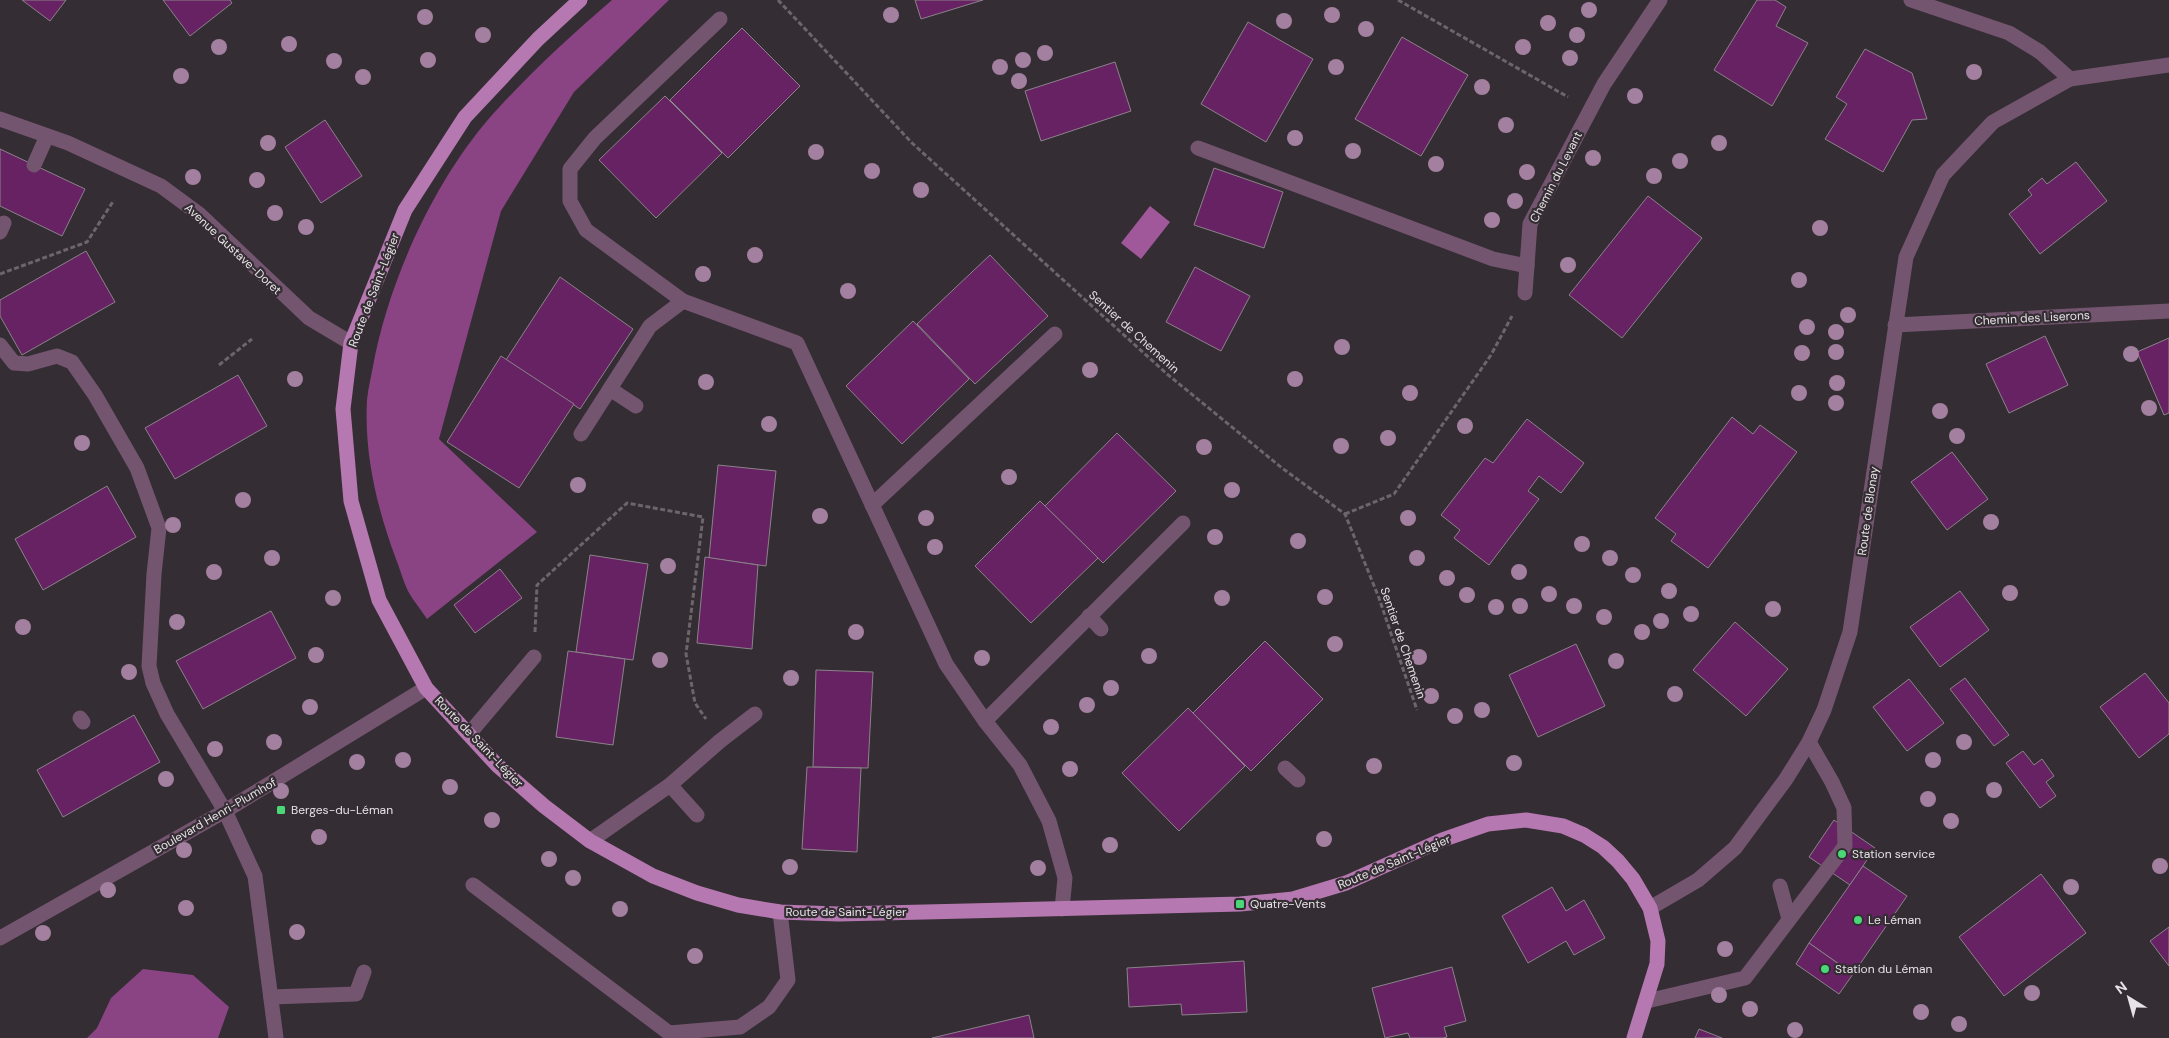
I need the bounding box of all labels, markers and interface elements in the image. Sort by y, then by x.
street label: Chemin du Levant [1526,128,1586,225]
street label: Avenue Gustave-Doret [181,200,285,298]
street label: Route de Saint-Légier [345,230,403,349]
street label: Sentier de Chemenin [1085,287,1183,377]
street label: Chemin des Liserons [1974,307,2090,329]
street label: Route de Blonay [1854,465,1882,557]
street label: Sentier de Chemenin [1376,585,1430,701]
street label: Route de Saint-Légier [431,693,527,791]
street label: Boulevard Henri-Plumhof [151,774,279,858]
place label: Berges-du-Léman [291,802,393,818]
marker: Berges-du-Léman [275,804,287,816]
street label: Route de Saint-Légier [1335,831,1453,893]
place label: Station service [1852,846,1935,862]
marker: Station service [1836,848,1848,860]
place label: Quatre-Vents [1250,896,1326,912]
marker: Quatre-Vents [1234,898,1246,910]
street label: Route de Saint-Légier [786,904,907,920]
place label: Le Léman [1868,912,1921,928]
marker: Le Léman [1852,914,1864,926]
place label: Station du Léman [1835,961,1933,977]
marker: Station du Léman [1819,963,1831,975]
north arrow [2104,973,2154,1023]
text: N [2112,977,2131,998]

